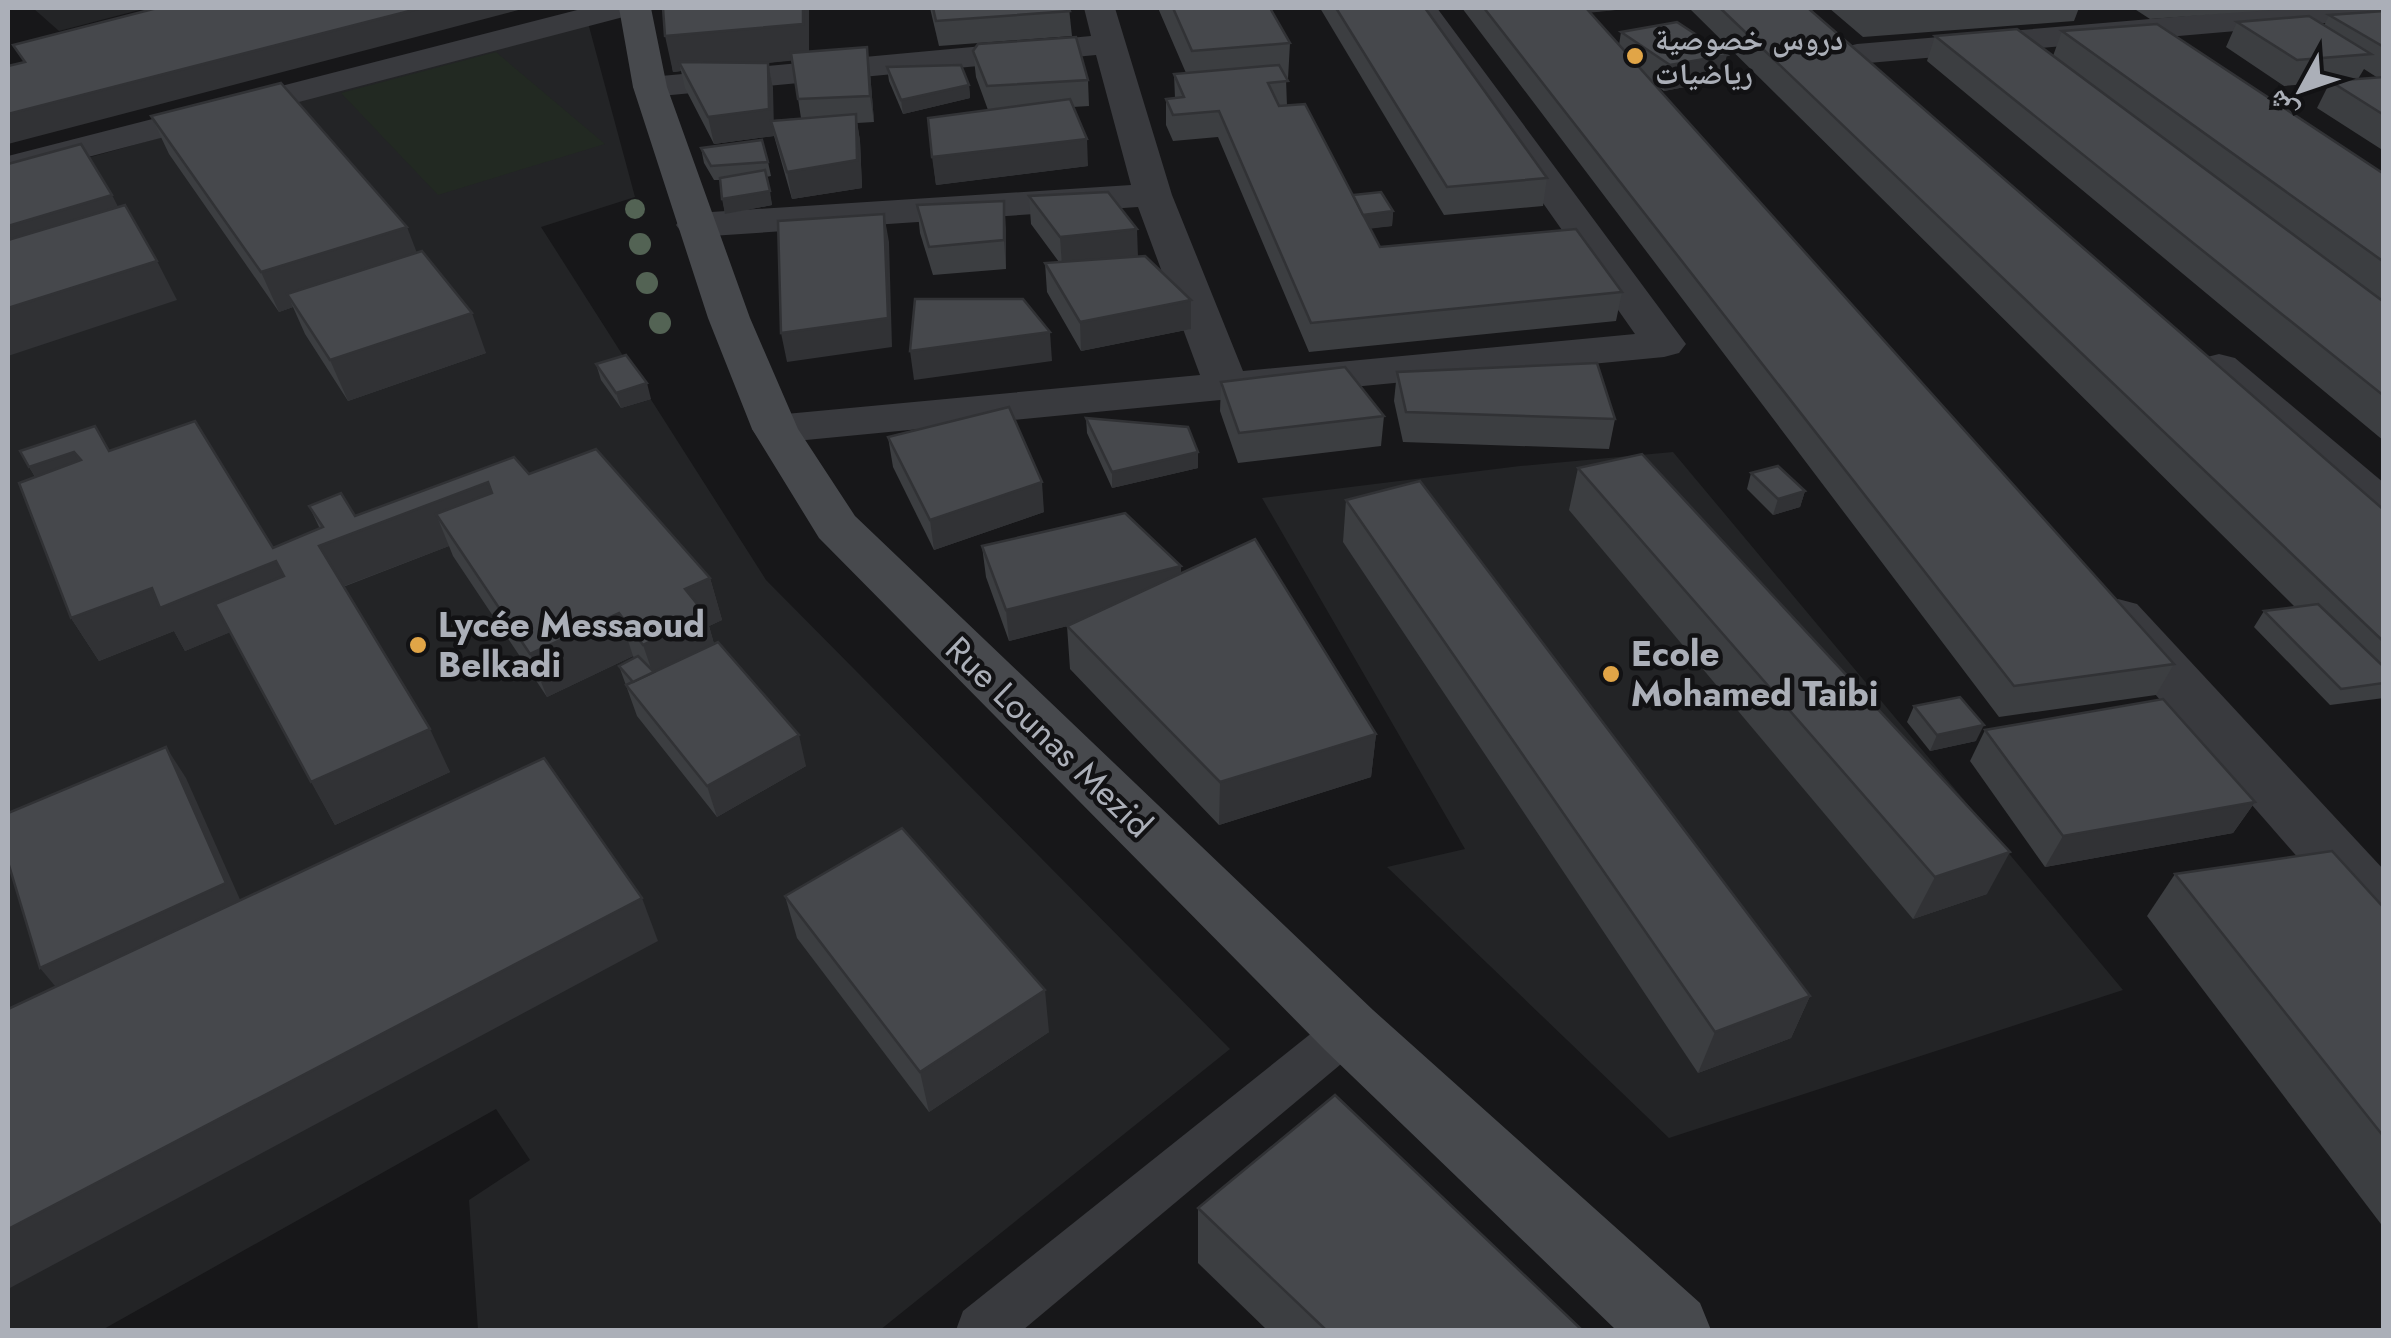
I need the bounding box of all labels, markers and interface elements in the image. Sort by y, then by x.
place label: دروس خصوصية رياضيات [1655,18,1843,95]
north arrow [2251,40,2351,140]
marker: دروس خصوصية رياضيات [1624,45,1646,67]
text: ش [2257,81,2307,130]
place label: Lycée Messaoud Belkadi [438,600,705,690]
street label: Rue Lounas Mezid [934,625,1164,849]
place label: Ecole Mohamed Taibi [1631,629,1878,719]
marker: Lycée Messaoud Belkadi [407,634,429,656]
marker: Ecole Mohamed Taibi [1600,663,1622,685]

